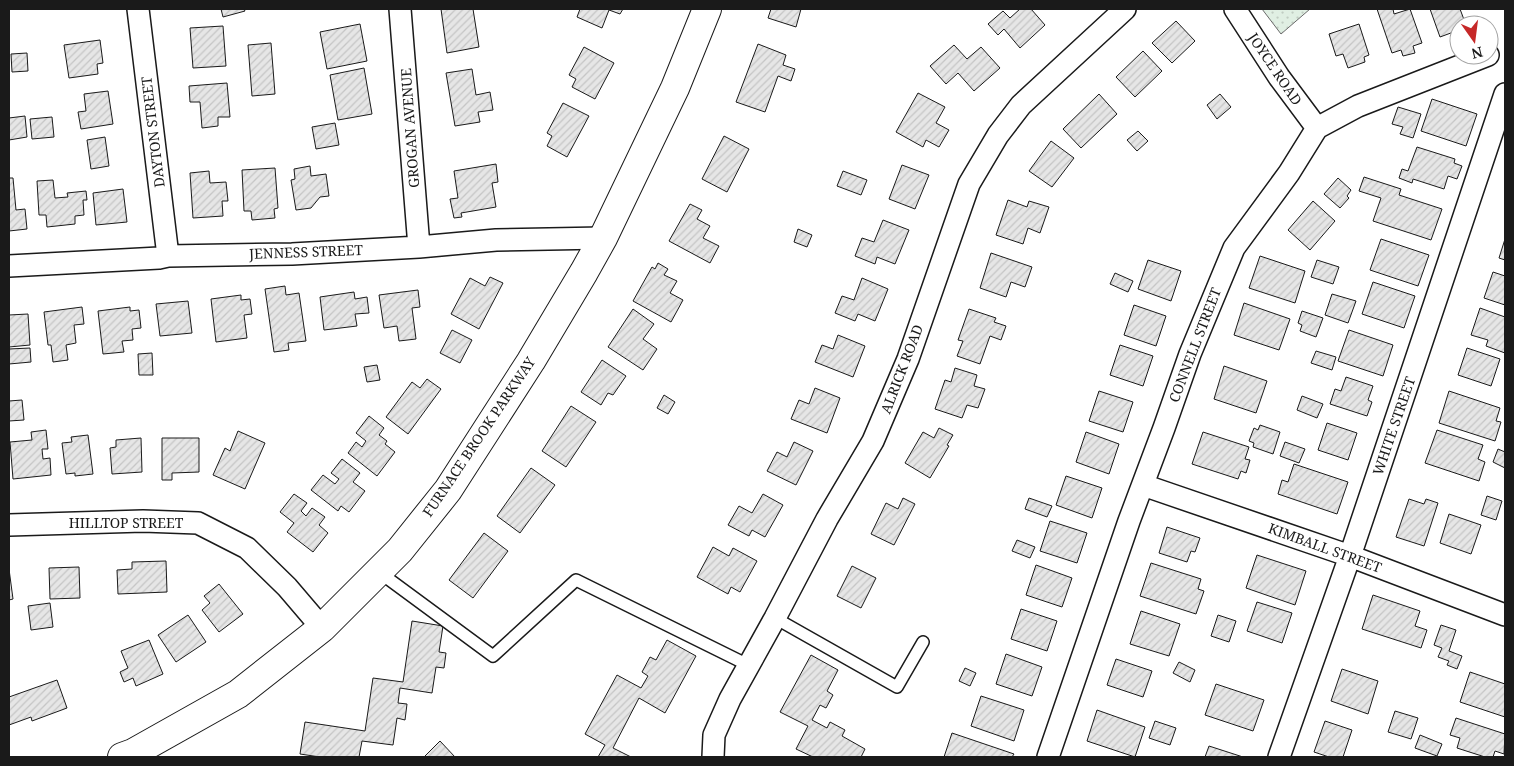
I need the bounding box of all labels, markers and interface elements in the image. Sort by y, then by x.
north arrow [1449,15,1499,65]
street label: JOYCE ROAD [1244,28,1307,109]
text: N [1470,43,1485,64]
street label: GROGAN AVENUE [396,67,423,188]
street label: DAYTON STREET [136,75,169,189]
street label: JENNESS STREET [248,240,364,263]
street label: CONNELL STREET [1164,284,1225,405]
street label: ALRICK ROAD [876,322,927,416]
street label: FURNACE BROOK PARKWAY [418,353,539,520]
street label: WHITE STREET [1368,374,1419,478]
street label: HILLTOP STREET [69,513,184,532]
street label: KIMBALL STREET [1266,518,1385,577]

